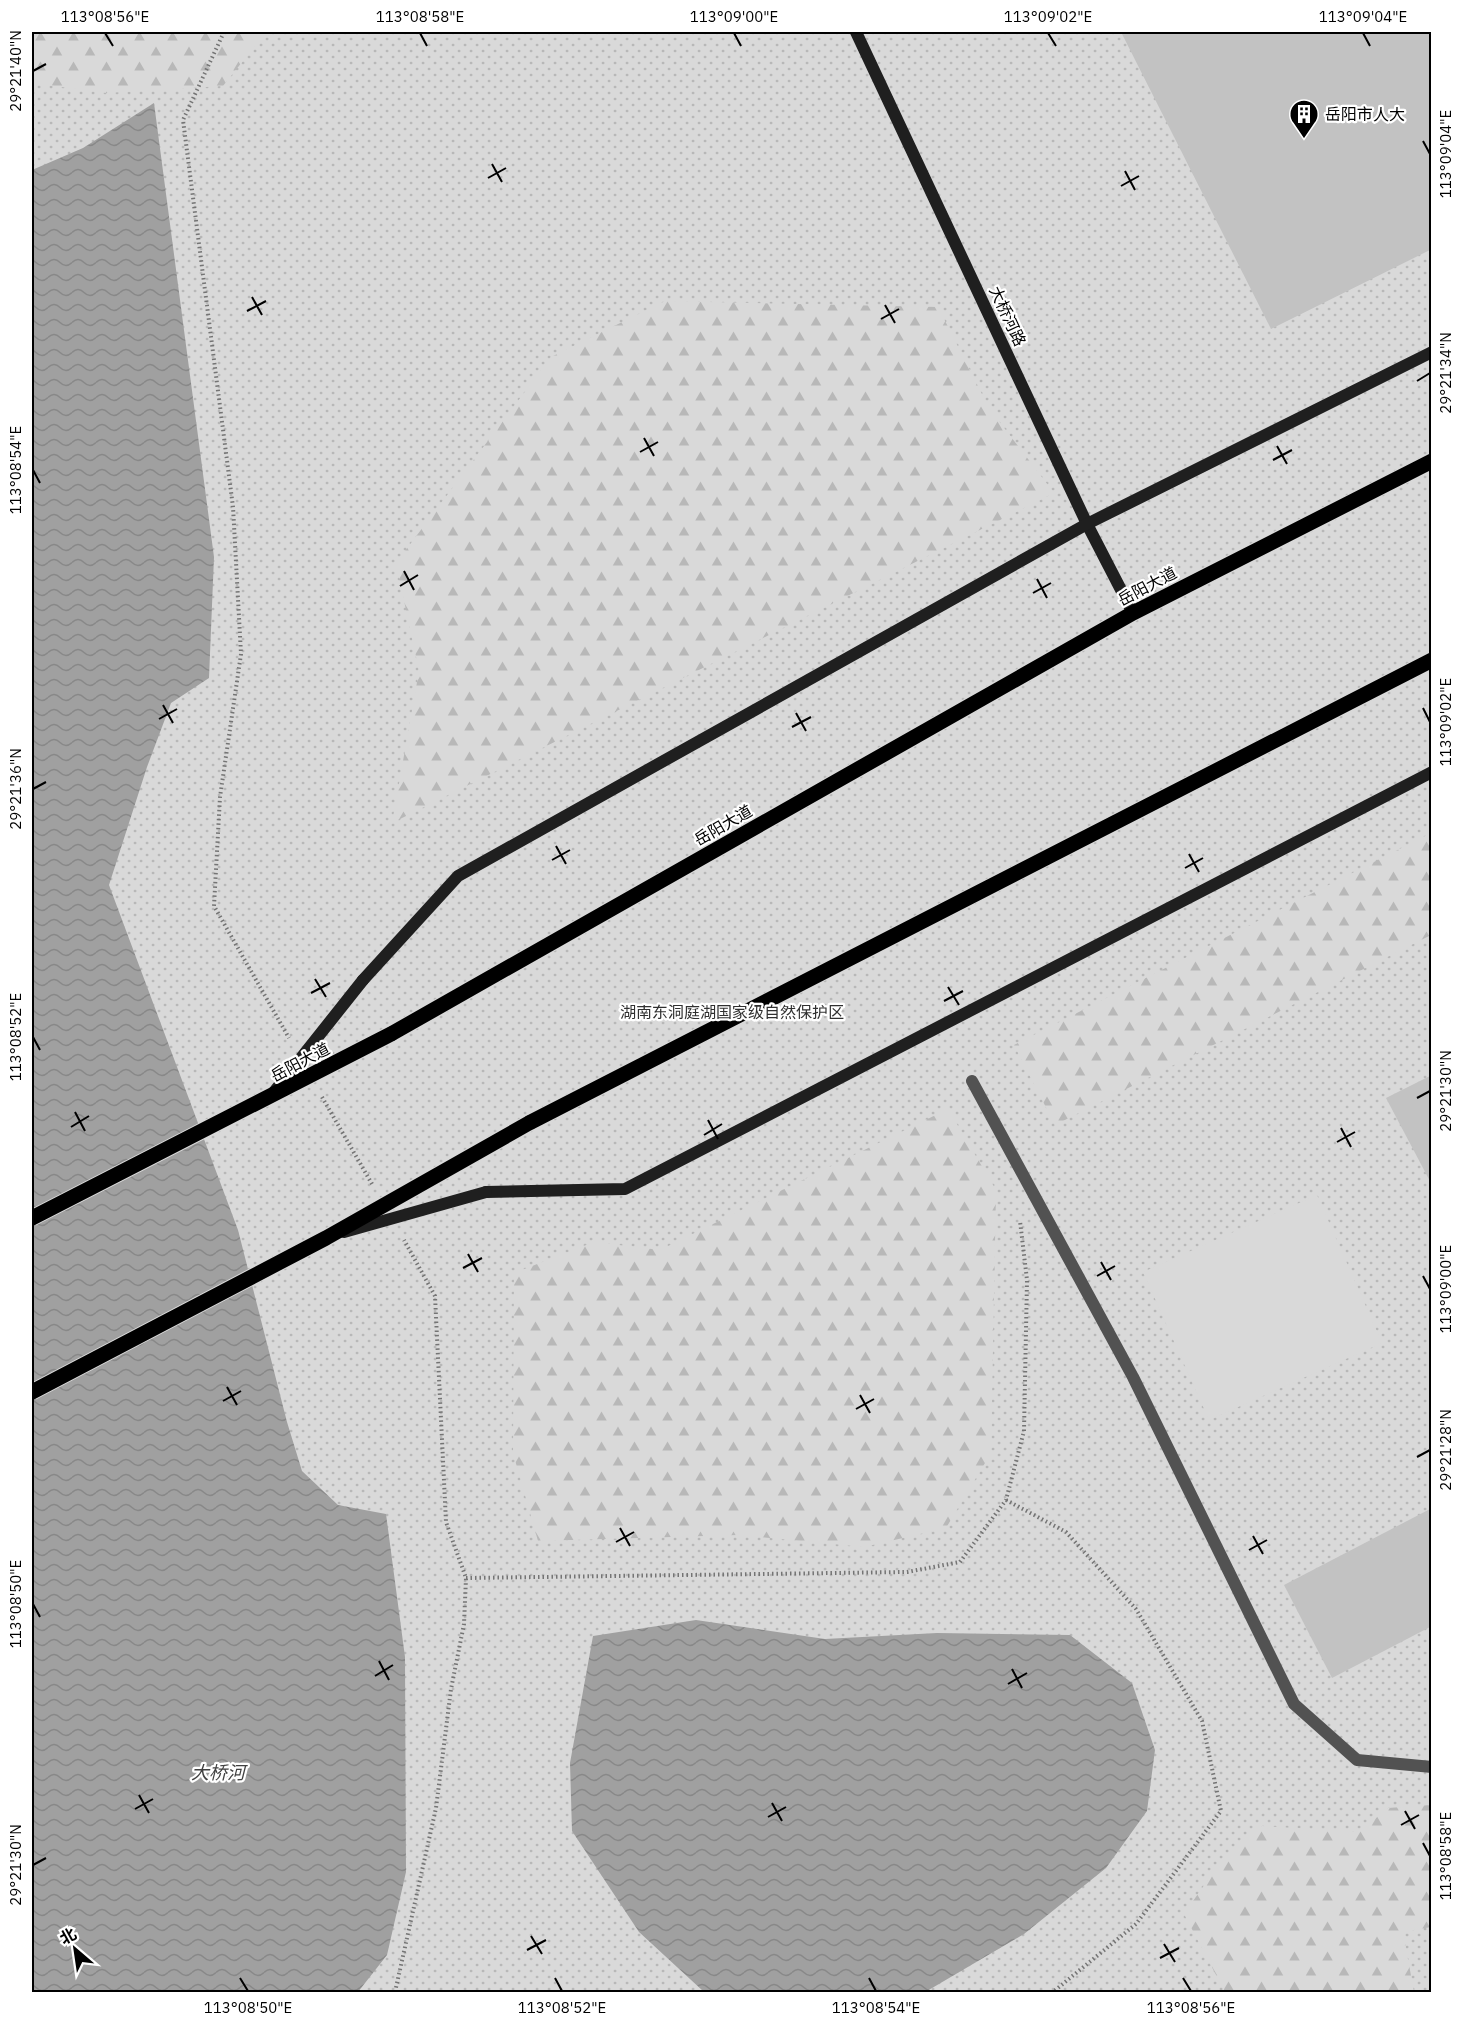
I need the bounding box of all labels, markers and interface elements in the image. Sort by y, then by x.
text: 113°08'56"E [61,7,149,26]
text: 113°08'58"E [376,7,464,26]
text: 113°09'00"E [690,7,778,26]
text: 113°09'02"E [1004,7,1092,26]
text: 113°09'04"E [1319,7,1407,26]
text: 29°21'40"N [6,30,25,112]
building icon: 岳阳市人大 [1288,98,1320,140]
place label: 岳阳市人大 [1325,104,1405,124]
text: 113°09'04"E [1436,110,1455,198]
street label: 大桥河路 [985,283,1031,349]
text: 29°21'34"N [1436,332,1455,414]
text: 113°08'54"E [6,426,25,514]
street label: 岳阳大道 [1114,562,1180,610]
text: 113°09'02"E [1436,678,1455,766]
text: 29°21'36"N [6,748,25,830]
street label: 岳阳大道 [690,800,756,850]
text: 113°08'52"E [6,993,25,1081]
park label: 湖南东洞庭湖国家级自然保护区 [620,1002,844,1022]
street label: 岳阳大道 [267,1038,333,1086]
text: 29°21'30"N [1436,1050,1455,1132]
text: 113°09'00"E [1436,1245,1455,1333]
text: 29°21'28"N [1436,1409,1455,1491]
text: 113°08'50"E [6,1560,25,1648]
water label: 大桥河 [191,1761,248,1784]
text: 113°08'58"E [1436,1812,1455,1900]
text: 29°21'30"N [6,1824,25,1906]
north arrow [45,1919,105,1979]
text: 北 [56,1923,80,1949]
text: 113°08'50"E [204,1998,292,2017]
text: 113°08'52"E [518,1998,606,2017]
text: 113°08'54"E [832,1998,920,2017]
text: 113°08'56"E [1147,1998,1235,2017]

